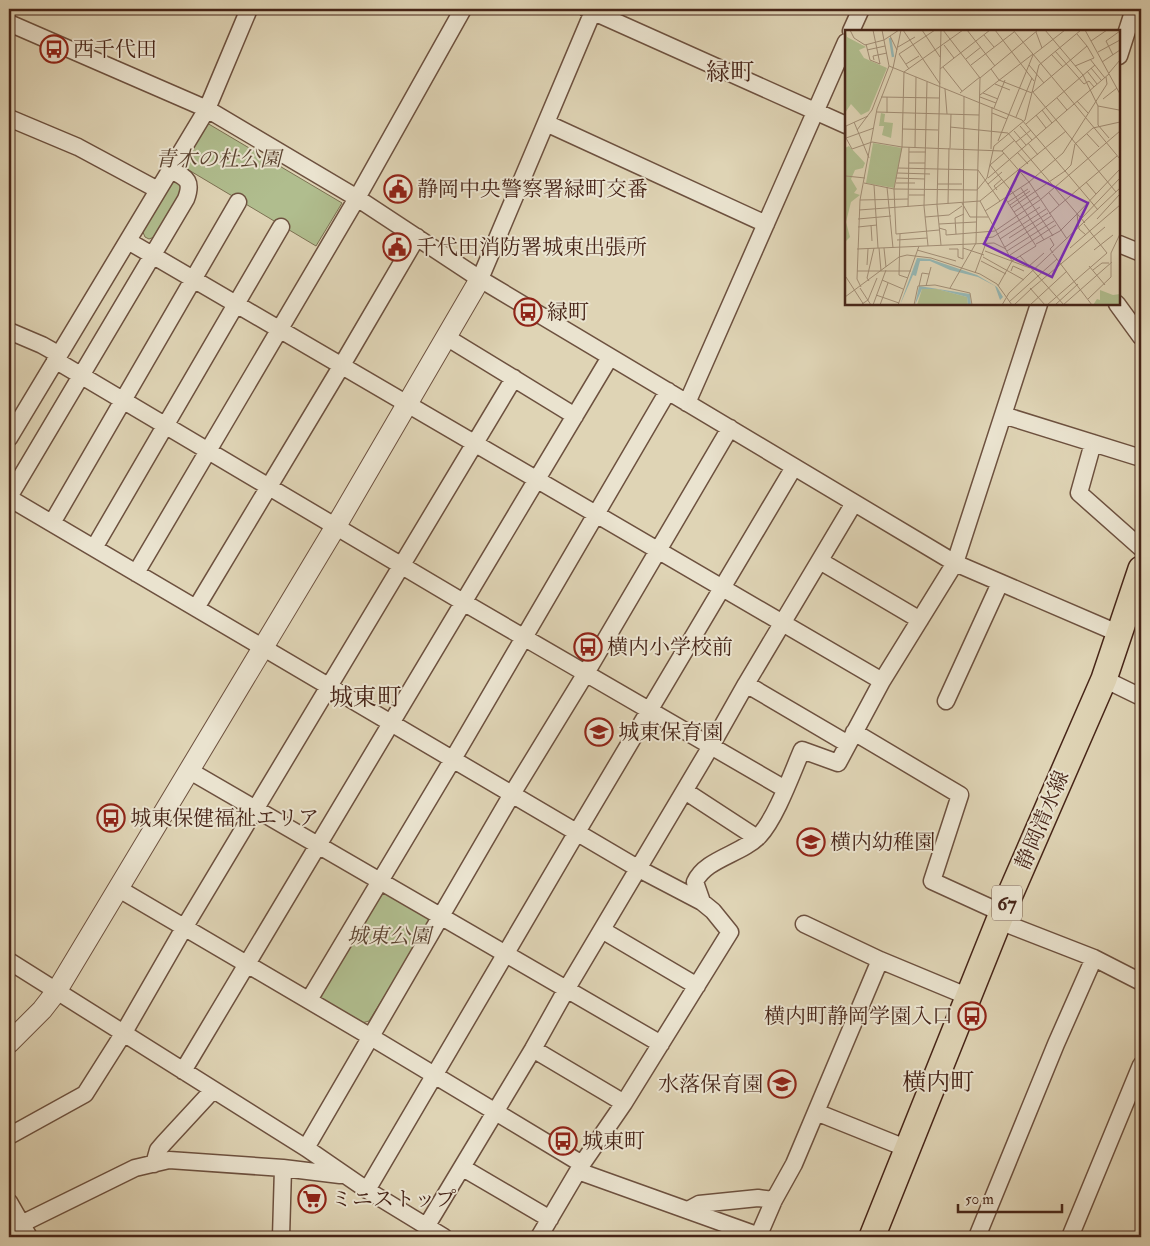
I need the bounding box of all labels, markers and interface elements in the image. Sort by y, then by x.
inset map [845,30,1120,305]
bus stop icon: 西千代田 [39,34,69,64]
place label: 西千代田 [73,36,157,63]
district label: 緑町 [706,57,754,88]
park label: 青木の杜公園 [155,146,284,173]
public building icon: 静岡中央警察署緑町交番 [383,174,413,204]
place label: 静岡中央警察署緑町交番 [417,176,648,203]
public building icon: 千代田消防署城東出張所 [382,232,412,262]
place label: 千代田消防署城東出張所 [416,234,647,261]
bus stop icon: 緑町 [513,297,543,327]
place label: 緑町 [547,299,589,326]
bus stop icon: 横内小学校前 [573,632,603,662]
place label: 横内小学校前 [607,634,733,661]
district label: 城東町 [329,682,401,713]
school or university icon: 城東保育園 [584,717,614,747]
place label: 城東保育園 [618,719,723,746]
street label: 静岡清水線 [1010,767,1075,874]
bus stop icon: 城東保健福祉エリア [96,803,126,833]
place label: 城東保健福祉エリア [130,805,319,832]
school or university icon: 横内幼稚園 [796,827,826,857]
place label: 横内幼稚園 [830,829,935,856]
road number: 67 [992,886,1022,920]
park label: 城東公園 [347,923,434,950]
bus stop icon: 横内町静岡学園入口 [957,1001,987,1031]
place label: 横内町静岡学園入口 [764,1003,953,1030]
district label: 横内町 [902,1067,974,1098]
school or university icon: 水落保育園 [767,1069,797,1099]
place label: 水落保育園 [658,1071,763,1098]
bus stop icon: 城東町 [548,1126,578,1156]
place label: 城東町 [582,1128,645,1155]
scale bar [958,1181,1061,1213]
supermarket icon: ミニストップ [297,1184,327,1214]
place label: ミニストップ [331,1186,456,1213]
text: 50 m [965,1190,994,1209]

